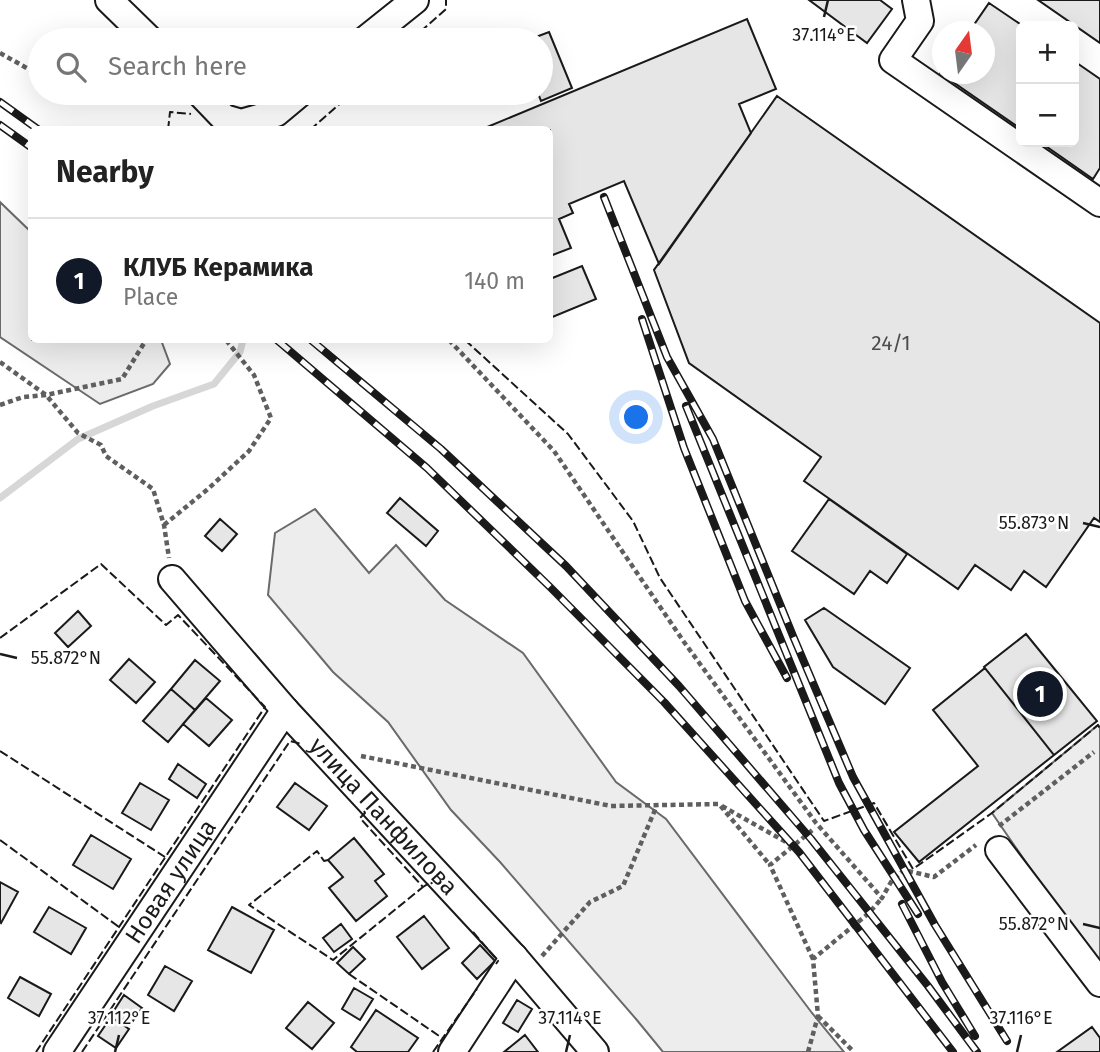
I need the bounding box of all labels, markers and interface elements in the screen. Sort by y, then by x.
north arrow [932,21,995,84]
map controls [1016,21,1079,147]
button: + [1016,21,1079,84]
text: 37.114°E [792,24,856,46]
search box [28,28,553,105]
icon: search [52,48,90,86]
text: Search here [108,51,247,82]
button: − [1016,84,1079,147]
text: Nearby [56,154,154,190]
text: КЛУБ Керамика [123,252,313,283]
text: 1 [74,267,84,295]
text: 140 m [464,267,525,295]
text: Place [123,283,178,311]
house number: 24/1 [871,330,911,356]
your location [619,400,653,434]
text: 55.873°N [999,512,1069,534]
text: 55.872°N [31,647,101,669]
pin: 1 [1017,668,1063,720]
street label: улица Панфилова [304,732,464,901]
street label: Новая улица [119,814,222,949]
text: 55.872°N [999,913,1069,935]
text: 37.112°E [88,1007,150,1029]
text: 37.114°E [538,1007,602,1029]
text: 37.116°E [989,1007,1053,1029]

